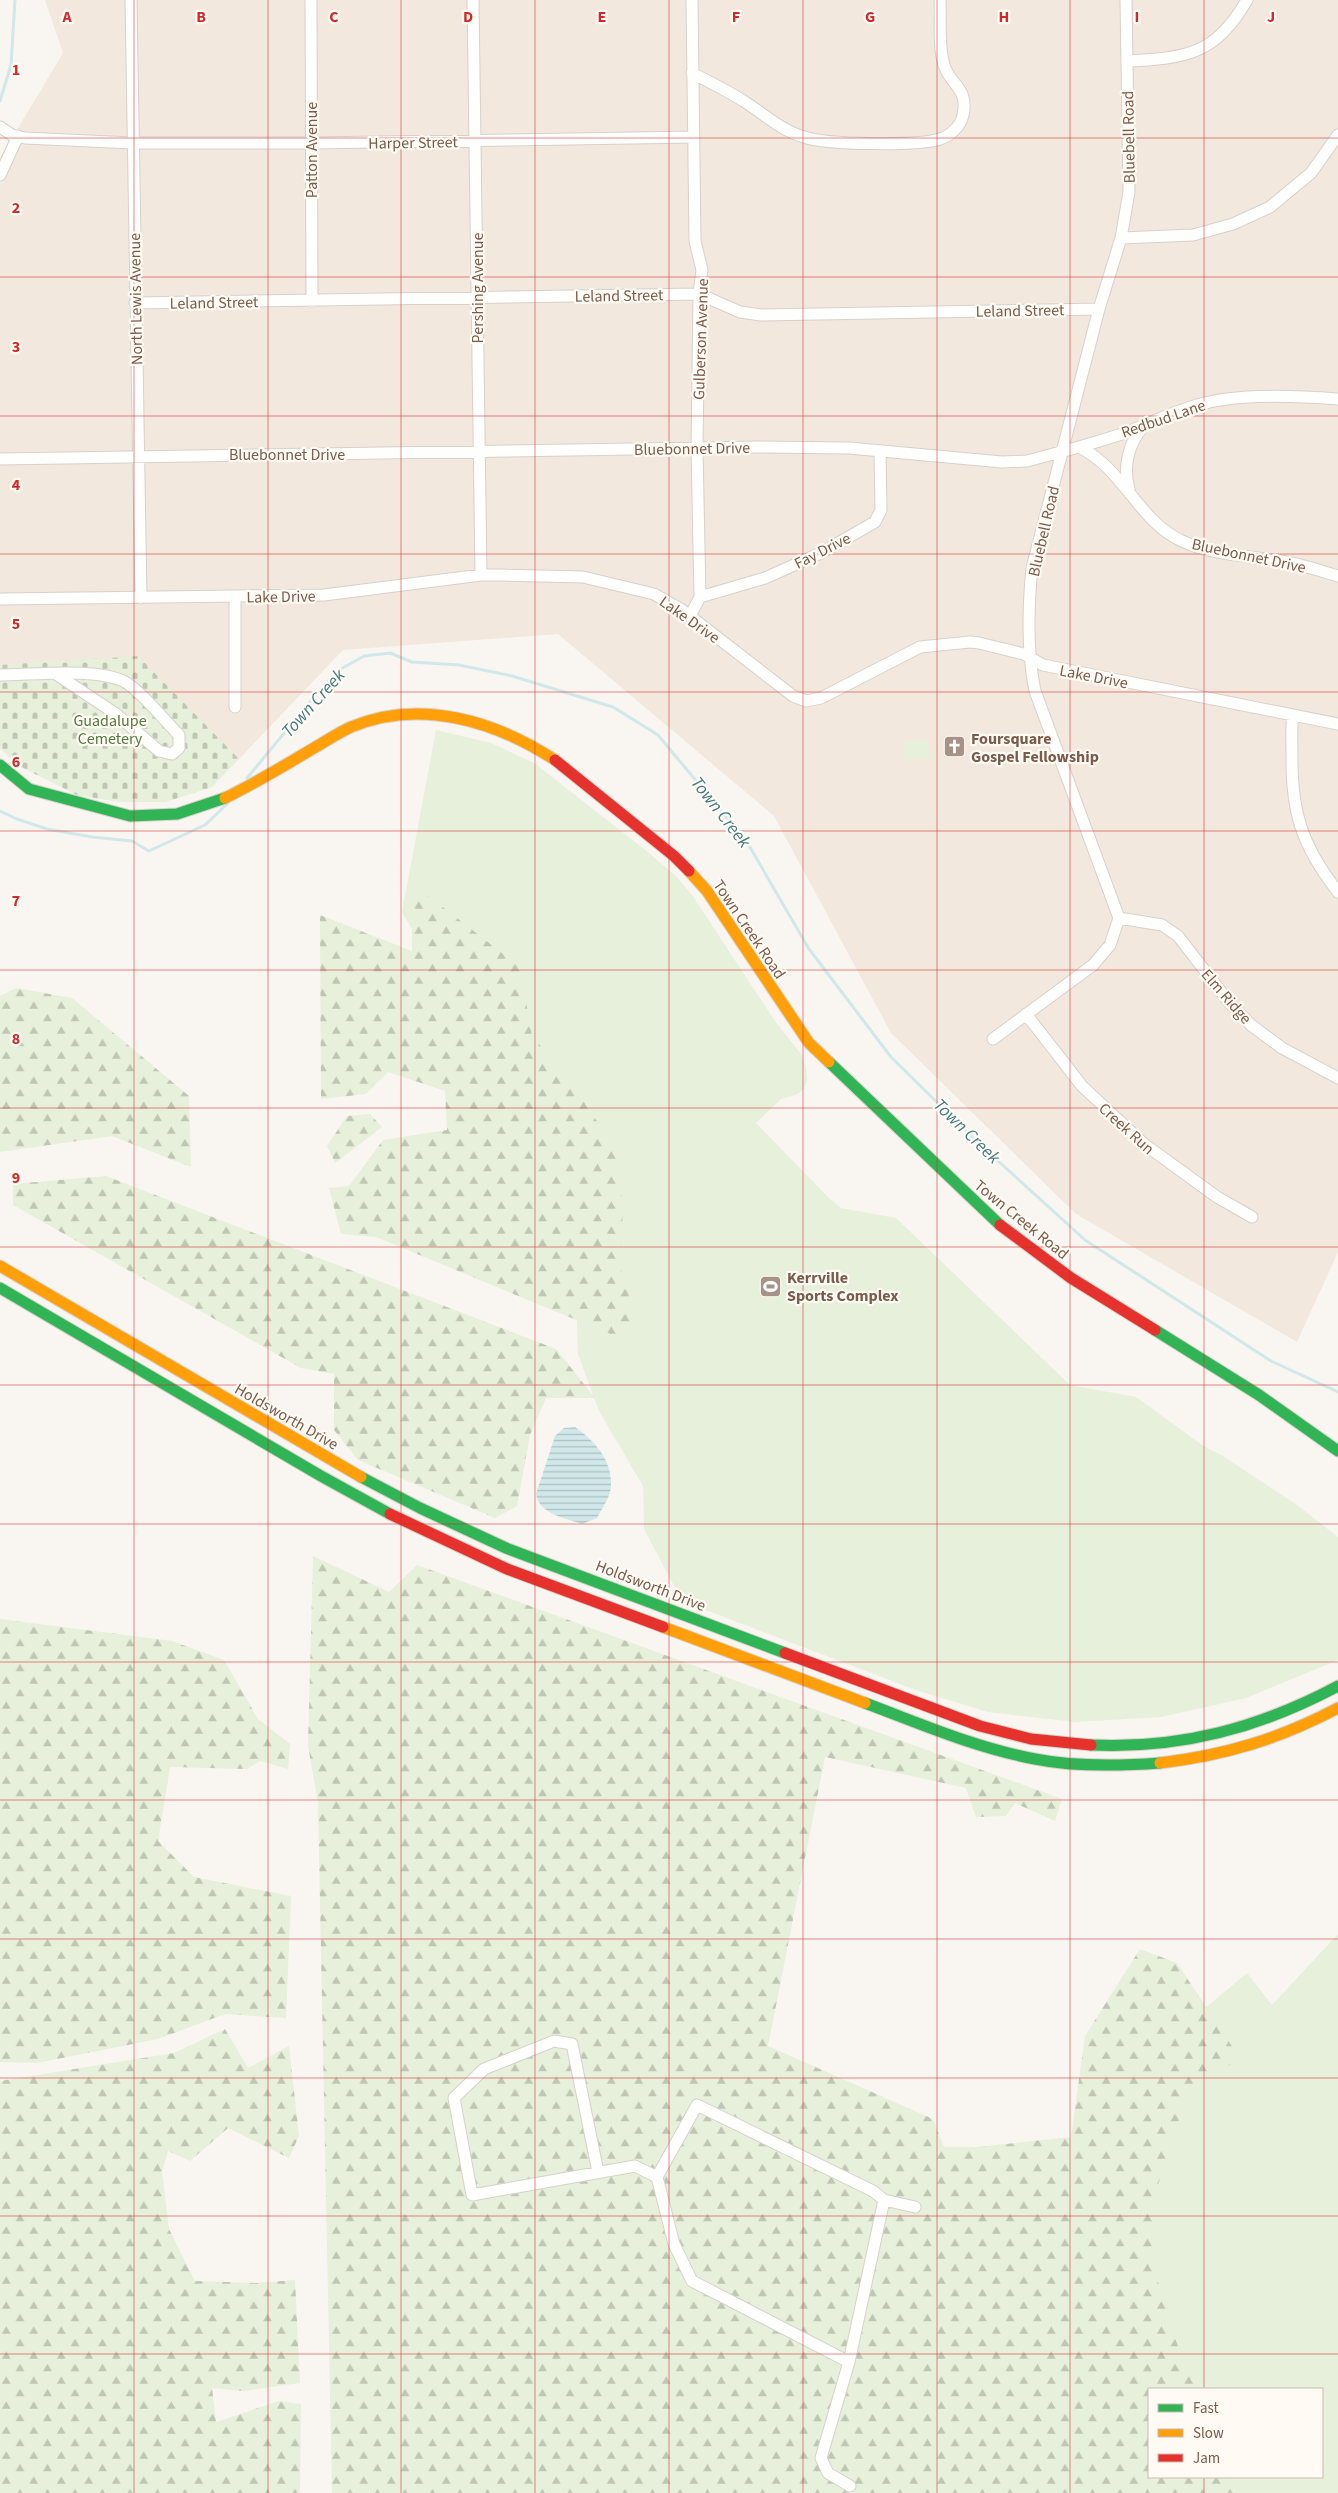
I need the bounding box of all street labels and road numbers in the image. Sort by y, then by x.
street label: Bluebell Road [1117,90,1141,183]
street label: Patton Avenue [301,102,323,198]
street label: Harper Street [368,131,459,155]
street label: North Lewis Avenue [124,233,148,365]
street label: Pershing Avenue [467,233,489,343]
street label: Gulberson Avenue [688,278,714,400]
street label: Leland Street [575,284,664,308]
street label: Leland Street [170,291,259,315]
street label: Leland Street [976,299,1065,323]
street label: Redbud Lane [1118,394,1209,444]
street label: Bluebonnet Drive [634,437,750,461]
street label: Bluebonnet Drive [229,444,345,466]
street label: Bluebell Road [1023,484,1065,579]
street label: Fay Drive [790,527,855,574]
street label: Bluebonnet Drive [1190,533,1308,579]
street label: Lake Drive [246,585,316,609]
street label: Lake Drive [655,591,724,649]
street label: Lake Drive [1058,660,1130,694]
street label: Town Creek Road [708,876,791,984]
street label: Elm Ridge [1196,964,1256,1029]
street label: Creek Run [1094,1098,1159,1160]
street label: Town Creek Road [970,1175,1073,1265]
street label: Holdsworth Drive [231,1378,342,1456]
street label: Holdsworth Drive [592,1555,709,1617]

